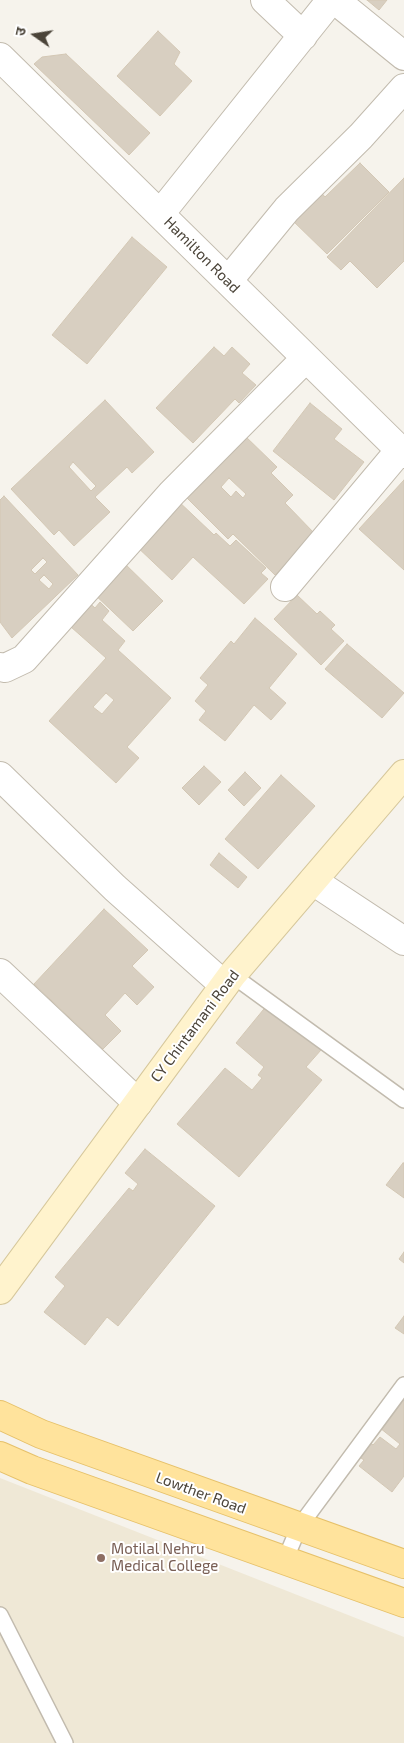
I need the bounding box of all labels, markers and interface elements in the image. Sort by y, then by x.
north arrow [10,10,60,60]
text: उ [11,26,29,37]
street label: Hamilton Road [160,213,244,297]
street label: CY Chintamani Road [147,966,243,1086]
street label: Lowther Road [153,1468,249,1518]
place label: Motilal Nehru Medical College [111,1540,218,1575]
marker: Motilal Nehru Medical College [95,1552,107,1564]

